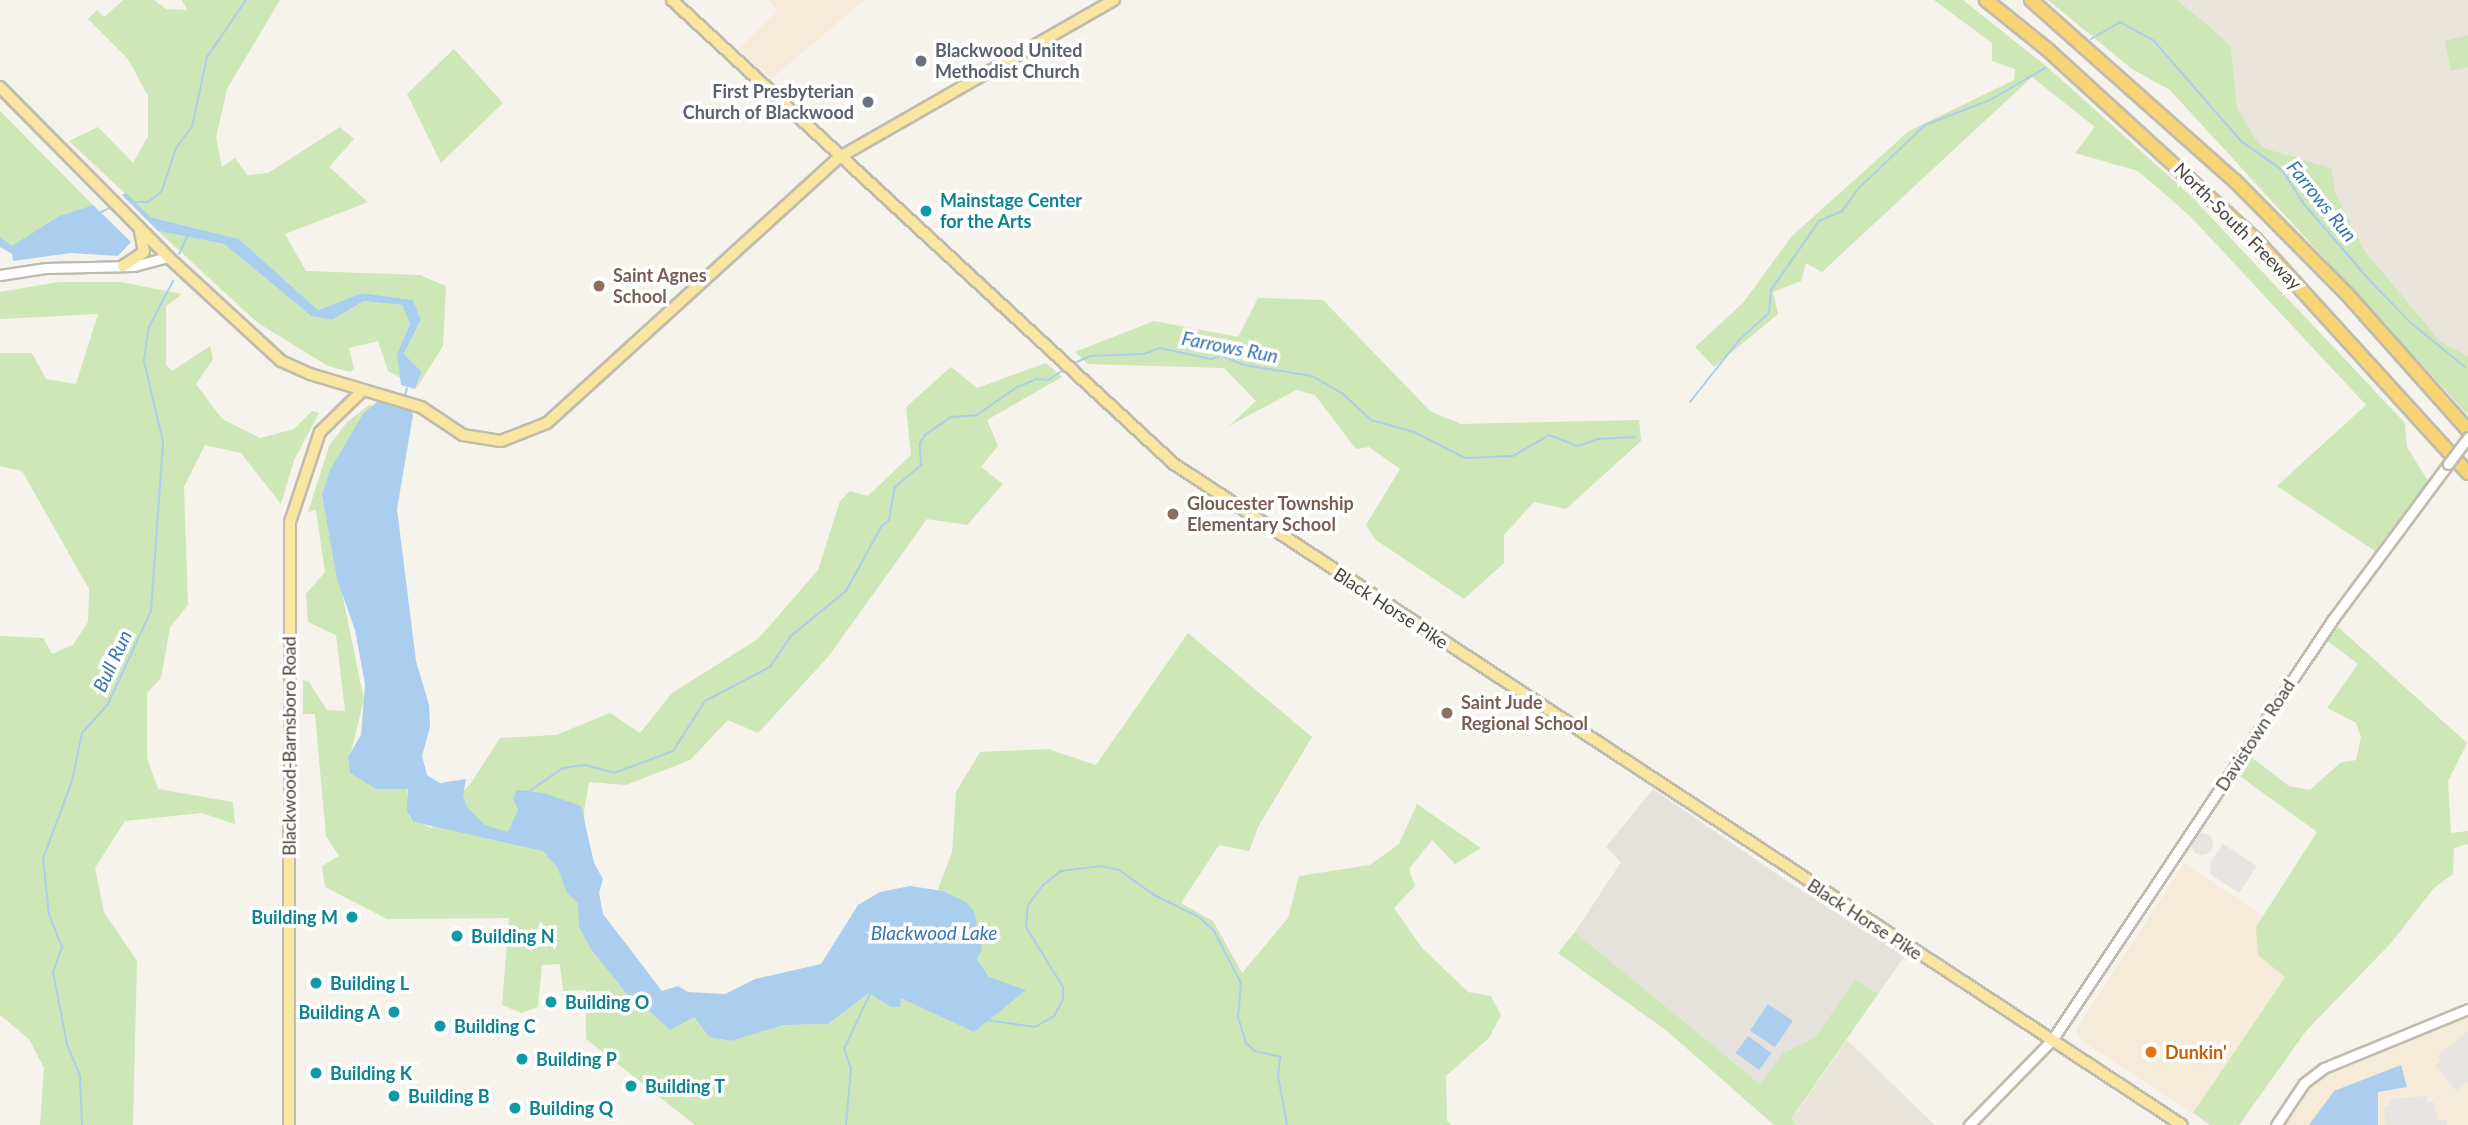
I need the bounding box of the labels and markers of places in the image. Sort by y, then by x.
place label: Blackwood United Methodist Church [935,40,1082,82]
marker: Blackwood United Methodist Church [913,53,929,69]
place label: First Presbyterian Church of Blackwood [682,81,854,124]
marker: First Presbyterian Church of Blackwood [860,94,876,110]
place label: Mainstage Center for the Arts [940,190,1082,232]
marker: Mainstage Center for the Arts [918,203,934,219]
place label: Saint Agnes School [613,265,707,308]
marker: Saint Agnes School [591,278,607,294]
place label: Gloucester Township Elementary School [1187,493,1355,536]
marker: Gloucester Township Elementary School [1165,506,1181,522]
place label: Saint Jude Regional School [1461,692,1588,734]
marker: Saint Jude Regional School [1439,705,1455,721]
place label: Building M [251,906,338,928]
marker: Building M [344,909,360,925]
place label: Building N [471,925,555,947]
marker: Building N [449,928,465,944]
place label: Building L [330,972,409,994]
marker: Building L [308,975,324,991]
place label: Building O [565,991,649,1013]
marker: Building O [543,994,559,1010]
place label: Building A [298,1001,380,1023]
marker: Building A [386,1004,402,1020]
place label: Building C [454,1015,536,1037]
marker: Building C [432,1018,448,1034]
place label: Dunkin' [2165,1041,2227,1063]
marker: Dunkin' [2143,1044,2159,1060]
place label: Building P [536,1048,617,1070]
marker: Building P [514,1051,530,1067]
place label: Building K [330,1062,412,1084]
marker: Building K [308,1065,324,1081]
place label: Building T [645,1075,726,1097]
marker: Building T [623,1078,639,1094]
place label: Building B [408,1085,490,1107]
marker: Building B [386,1088,402,1104]
place label: Building Q [529,1097,613,1119]
marker: Building Q [507,1100,523,1116]

